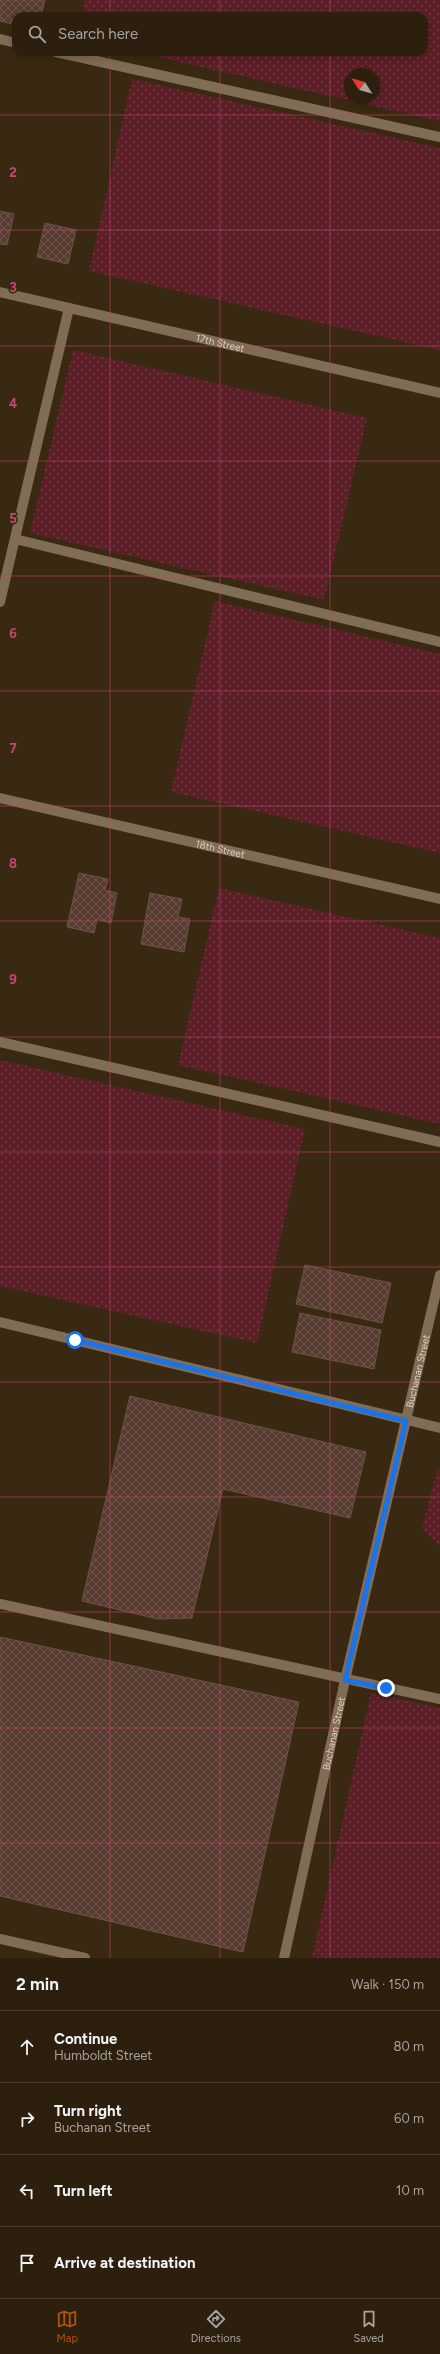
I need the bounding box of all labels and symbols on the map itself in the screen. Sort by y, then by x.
north arrow [344,68,380,104]
text: 2 [9,165,17,180]
text: 3 [9,280,17,295]
street label: 17th Street [195,331,246,355]
text: 4 [9,396,17,411]
text: 5 [9,511,17,526]
text: 6 [9,626,17,641]
text: 7 [9,741,17,756]
street label: 18th Street [194,837,246,861]
text: 8 [9,856,17,871]
text: 9 [9,972,17,987]
route start [66,1331,84,1349]
street label: Buchanan Street [403,1333,433,1409]
route end [377,1679,395,1697]
street label: Buchanan Street [319,1695,348,1771]

